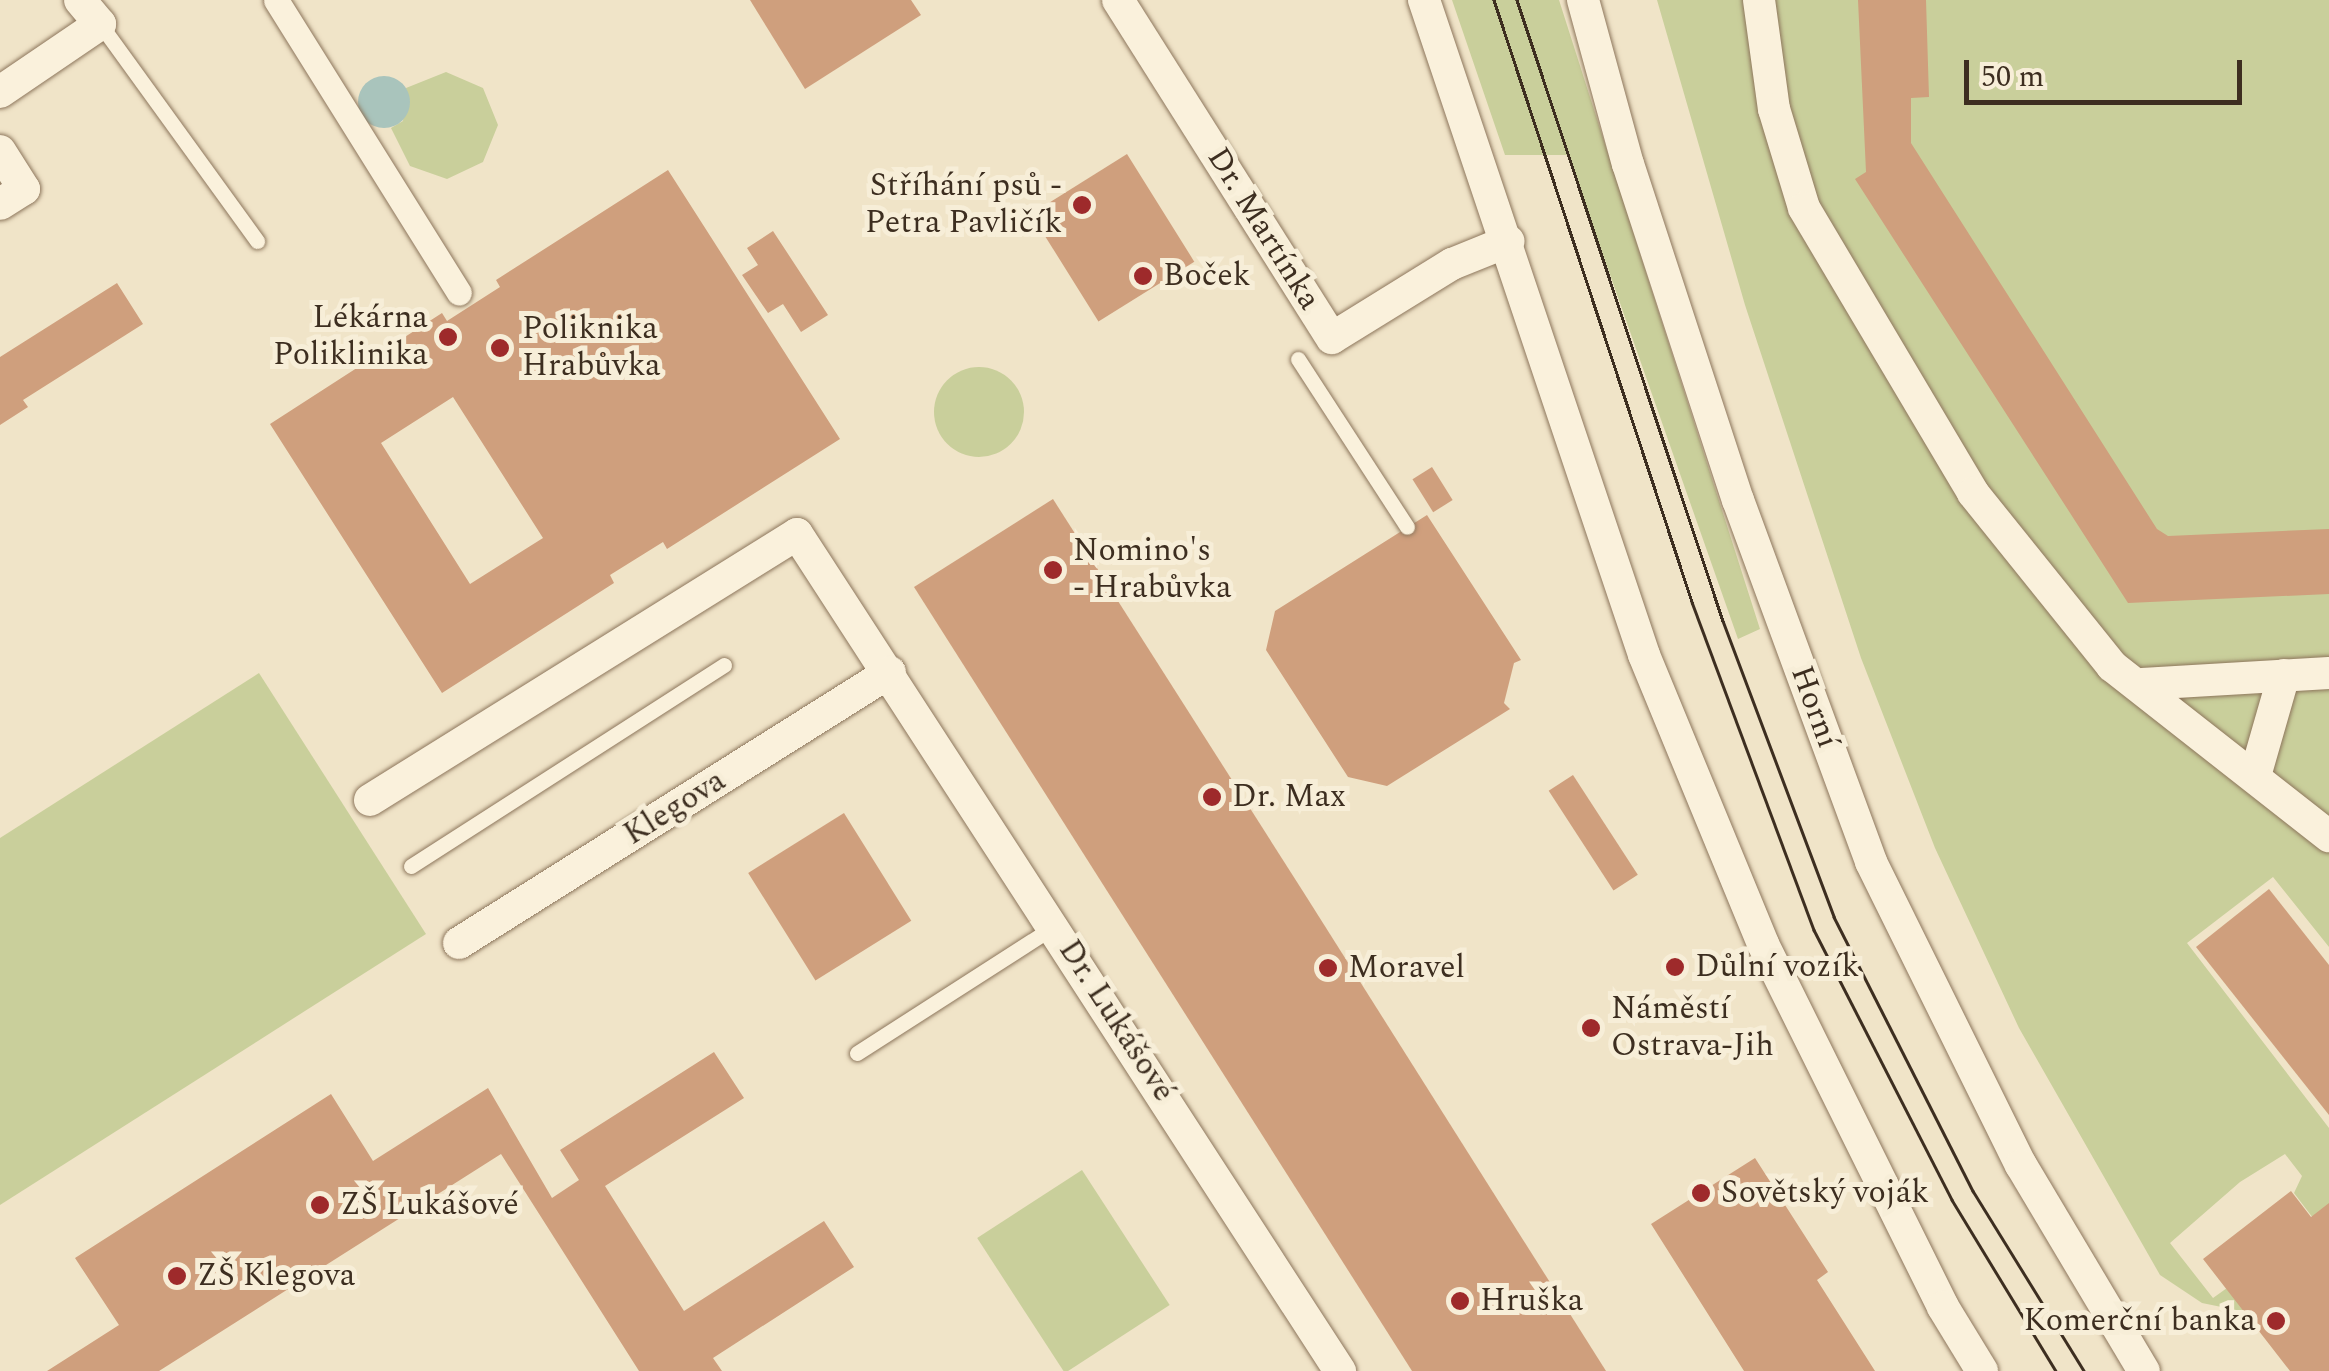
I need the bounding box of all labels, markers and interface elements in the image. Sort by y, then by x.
scale bar [1969,40,2246,102]
text: 50 m [1981,54,2044,100]
street label: Dr. Martínka [1198,141,1328,317]
place label: Stříhání psů - Petra Pavličík [865,168,1062,243]
marker: Stříhání psů - Petra Pavličík [1071,194,1093,216]
place label: Boček [1163,257,1250,295]
marker: Boček [1132,265,1154,287]
place label: Lékárna Poliklinika [273,300,428,375]
place label: Poliknika Hrabůvka [522,311,661,386]
marker: Lékárna Poliklinika [437,326,459,348]
marker: Poliknika Hrabůvka [487,335,513,361]
place label: Nomino's - Hrabůvka [1073,533,1232,608]
marker: Nomino's - Hrabůvka [1042,559,1064,581]
street label: Horní [1782,661,1846,753]
street label: Klegova [617,762,733,854]
place label: Dr. Max [1232,778,1346,816]
marker: Dr. Max [1201,786,1223,808]
street label: Dr. Lukášové [1050,933,1182,1109]
place label: Důlní vozík [1695,948,1859,986]
place label: Moravel [1348,949,1465,987]
marker: Důlní vozík [1664,956,1686,978]
marker: Moravel [1317,957,1339,979]
place label: Náměstí Ostrava-Jih [1611,991,1774,1066]
marker: Náměstí Ostrava-Jih [1580,1017,1602,1039]
place label: Sovětský voják [1721,1174,1929,1212]
marker: Sovětský voják [1690,1182,1712,1204]
place label: ZŠ Lukášové [340,1186,519,1224]
marker: ZŠ Lukášové [309,1194,331,1216]
place label: ZŠ Klegova [197,1257,355,1295]
marker: ZŠ Klegova [166,1265,188,1287]
place label: Hruška [1480,1282,1583,1320]
marker: Hruška [1449,1290,1471,1312]
place label: Komerční banka [2023,1302,2256,1340]
marker: Komerční banka [2265,1310,2287,1332]

